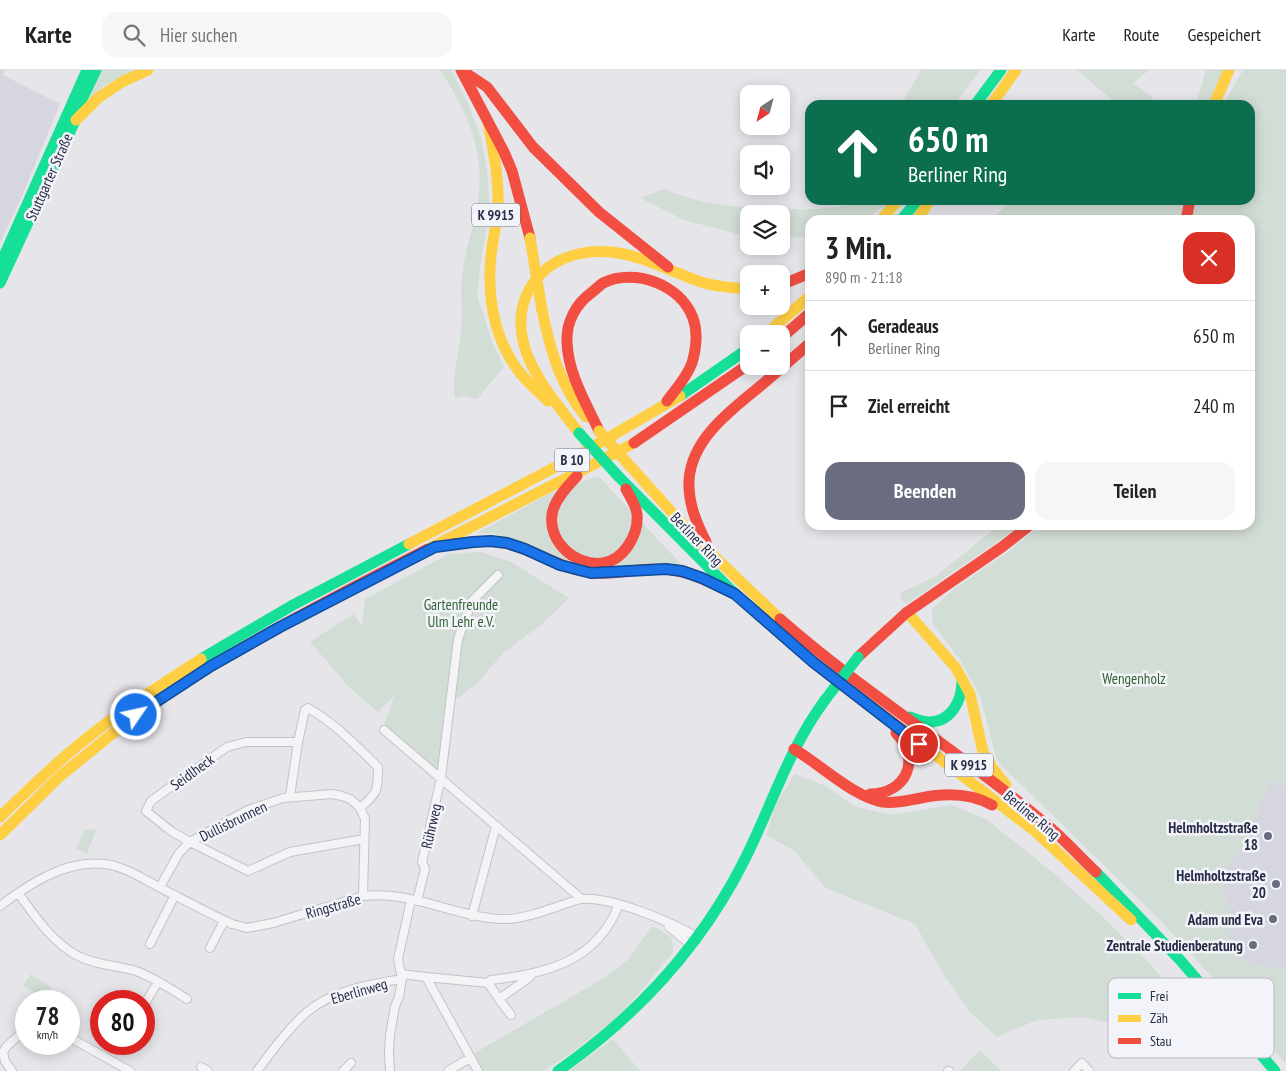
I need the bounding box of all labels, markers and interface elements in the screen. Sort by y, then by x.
search box [102,12,452,57]
text: Karte [25,19,72,50]
icon: search [120,21,148,49]
text: Hier suchen [160,23,237,47]
text: Karte [1062,23,1096,46]
text: Route [1124,23,1159,46]
text: Gespeichert [1187,23,1261,46]
north arrow [740,85,790,135]
map controls [740,85,790,375]
text: 650 m [908,116,989,162]
icon: ahead [825,120,890,185]
street label: Stuttgarter Straße [21,130,77,224]
button: sound [740,145,790,195]
text: Berliner Ring [908,160,1007,188]
road number: K 9915 [472,204,520,226]
button: layers [740,205,790,255]
text: 3 Min. [825,228,892,267]
button: close [1183,232,1235,284]
button: + [740,265,790,315]
text: 890 m · 21:18 [825,267,903,287]
text: Geradeaus [868,314,939,338]
icon: ahead [825,322,853,350]
text: 650 m [1193,324,1235,348]
button: − [740,325,790,375]
text: Berliner Ring [868,338,940,358]
icon: arrive [825,392,853,420]
text: Ziel erreicht [868,394,950,418]
text: 240 m [1193,394,1235,418]
road number: B 10 [554,448,590,472]
button: Beenden [825,462,1025,520]
button: Teilen [1035,462,1235,520]
street label: Berliner Ring [667,508,727,570]
park label: Gartenfreunde Ulm Lehr e.V. [424,595,498,631]
park label: Wengenholz [1102,669,1166,688]
position arrow [109,688,161,740]
pin [898,723,940,765]
icon: arrive [905,730,933,758]
street label: Seidlheck [166,750,218,794]
road number: K 9915 [945,754,993,776]
street label: Berliner Ring [1000,786,1064,844]
street label: Dullisbrunnen [196,797,270,845]
street label: Rührweg [417,802,445,850]
place label: Helmholtzstraße 18 [1168,818,1258,854]
marker: Helmholtzstraße 18 [1262,830,1274,842]
place label: Helmholtzstraße 20 [1176,866,1266,902]
marker: Helmholtzstraße 20 [1270,878,1282,890]
street label: Ringstraße [303,889,363,923]
place label: Adam und Eva [1187,910,1263,929]
marker: Adam und Eva [1267,913,1279,925]
place label: Zentrale Studienberatung [1107,936,1243,955]
marker: Zentrale Studienberatung [1247,939,1259,951]
street label: Eberlinweg [329,974,389,1008]
legend [1108,978,1274,1058]
text: Frei [1150,987,1168,1005]
speed limit sign: 80 [90,990,155,1055]
text: 78 [36,1000,59,1032]
text: Zäh [1150,1009,1168,1027]
text: km/h [37,1027,58,1042]
text: Stau [1150,1032,1172,1050]

